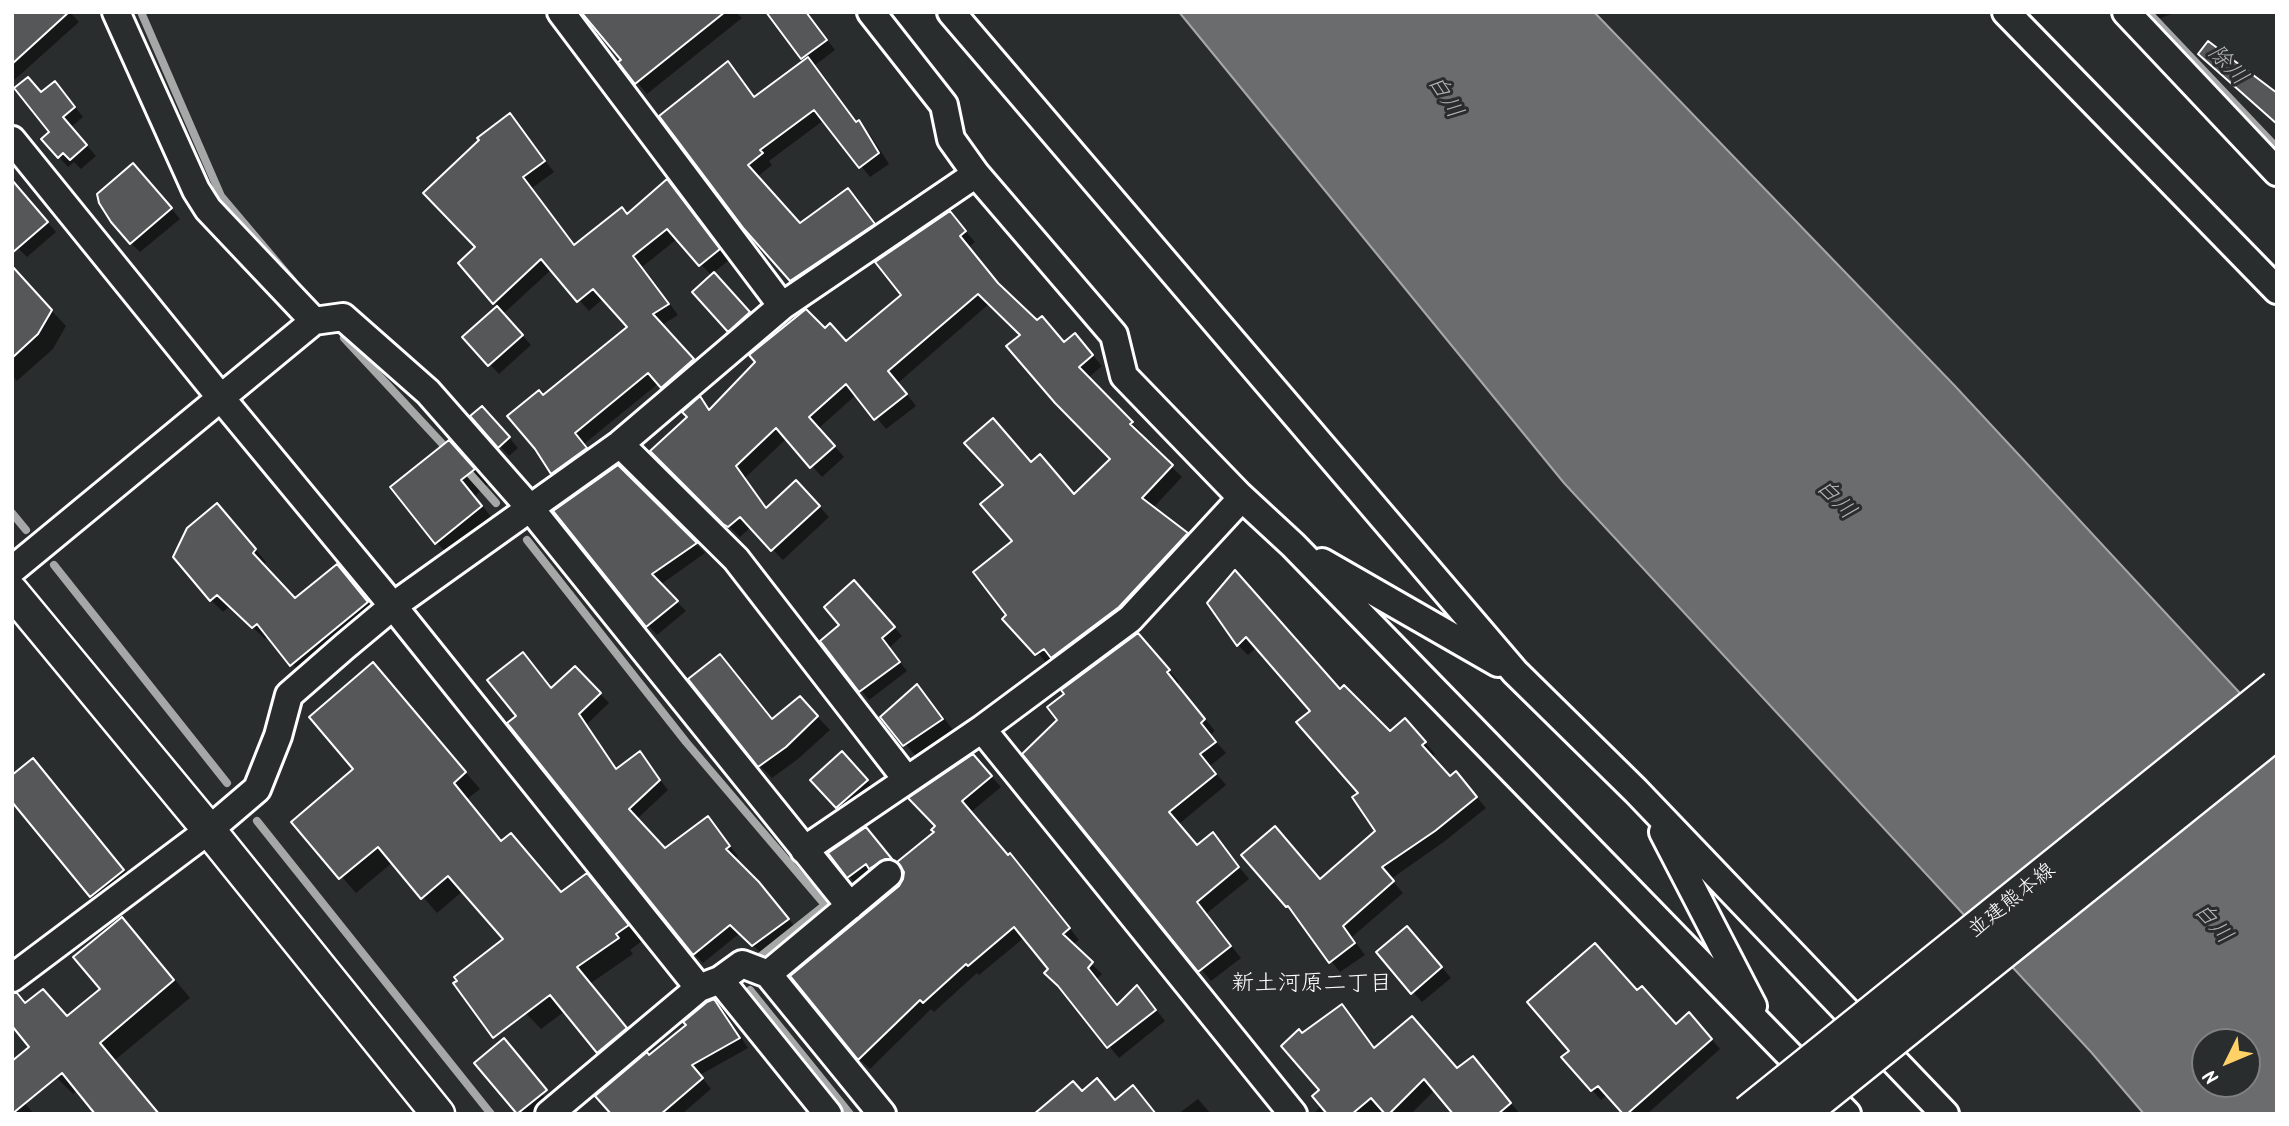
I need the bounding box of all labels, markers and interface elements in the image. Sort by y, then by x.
water label: 除川 [2200,41,2252,93]
water label: 白川 [1419,71,1467,125]
water label: 白川 [1808,475,1860,527]
street label: 並建熊本線 [1964,859,2062,945]
water label: 白川 [2185,899,2237,951]
district label: 新土河原二丁目 [1232,972,1392,1000]
north arrow [2191,1028,2261,1098]
text: N [2197,1061,2227,1091]

